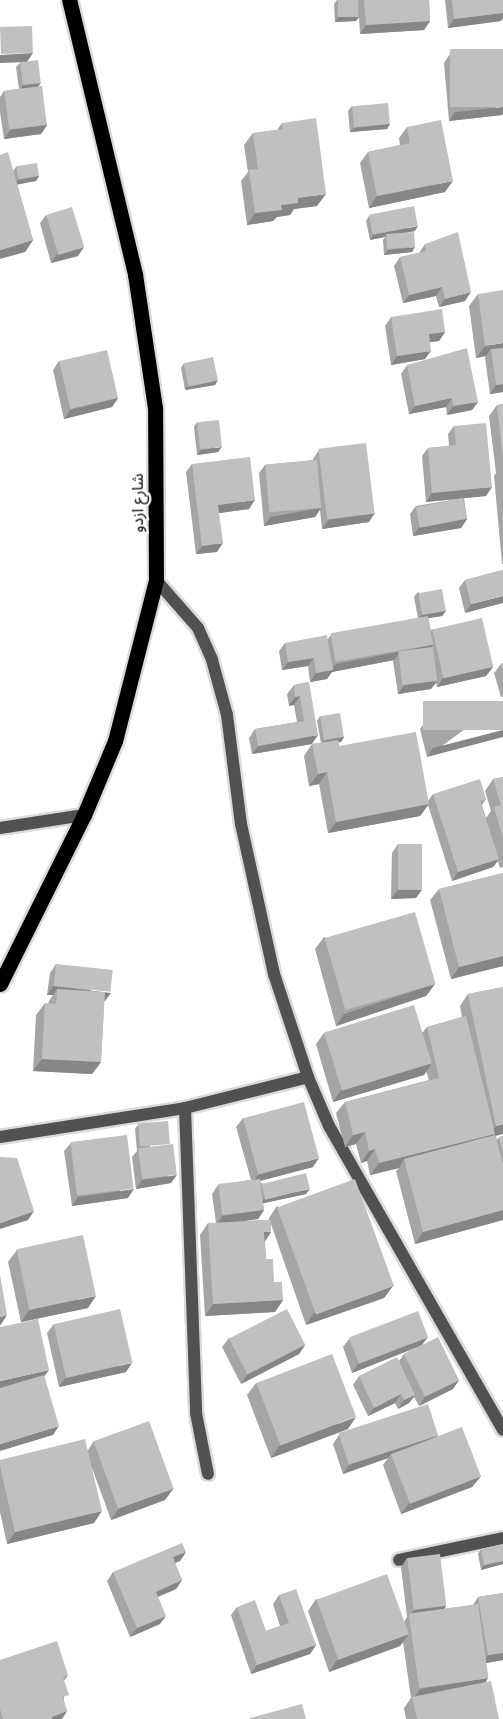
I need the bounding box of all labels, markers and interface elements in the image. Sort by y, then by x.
street label: شارع ازدو [127,473,147,533]

